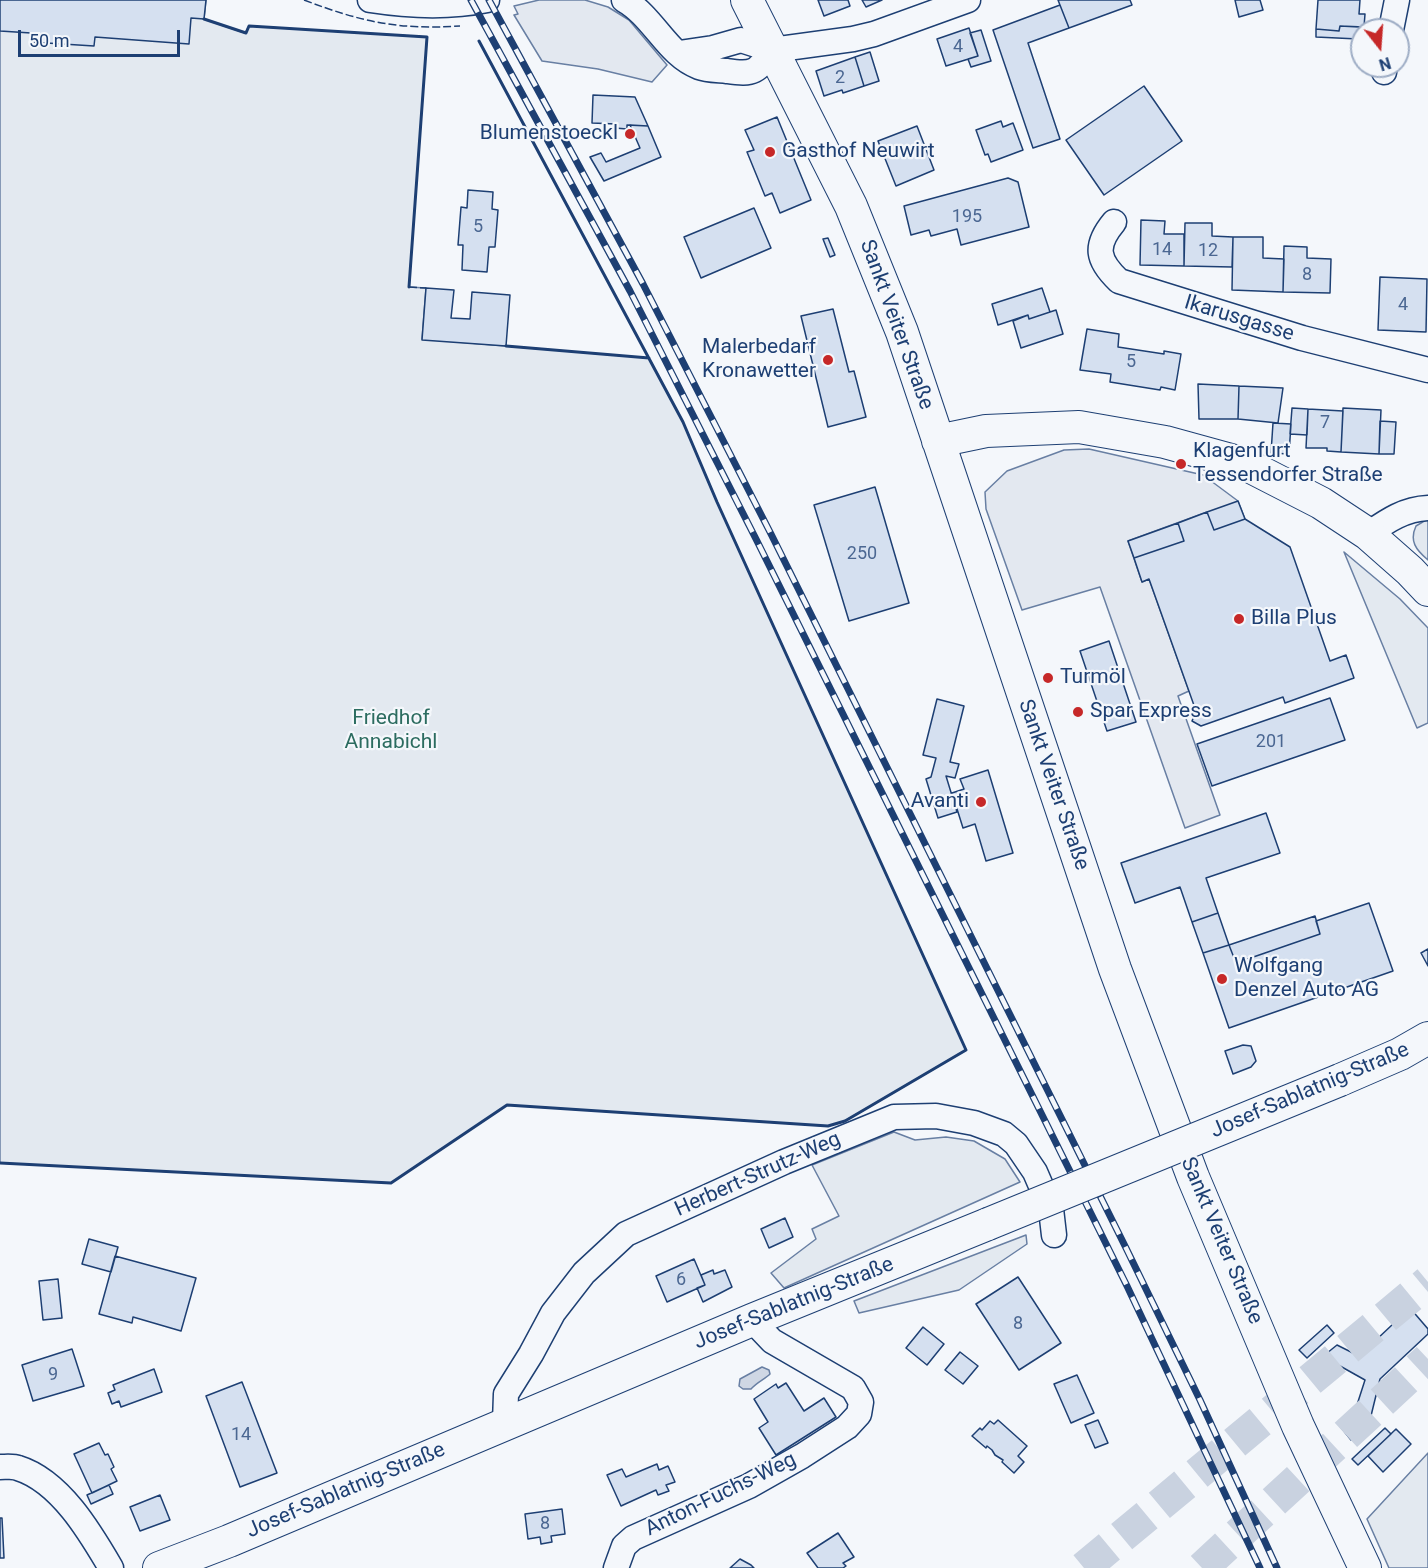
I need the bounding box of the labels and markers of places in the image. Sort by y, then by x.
place label: Blumenstoeckl [480,121,618,147]
marker: Blumenstoeckl [623,127,637,141]
place label: Gasthof Neuwirt [782,139,935,165]
marker: Gasthof Neuwirt [763,145,777,159]
place label: Malerbedarf Kronawetter [702,335,816,385]
marker: Malerbedarf Kronawetter [821,353,835,367]
place label: Klagenfurt Tessendorfer Straße [1193,439,1383,489]
marker: Klagenfurt Tessendorfer Straße [1174,457,1188,471]
place label: Billa Plus [1251,606,1337,632]
marker: Billa Plus [1232,612,1246,626]
place label: Turmöl [1060,665,1126,691]
marker: Turmöl [1041,671,1055,685]
place label: Spar Express [1090,699,1212,725]
marker: Spar Express [1071,705,1085,719]
place label: Avanti [911,789,969,815]
marker: Avanti [974,795,988,809]
place label: Wolfgang Denzel Auto AG [1234,954,1379,1004]
marker: Wolfgang Denzel Auto AG [1215,972,1229,986]

